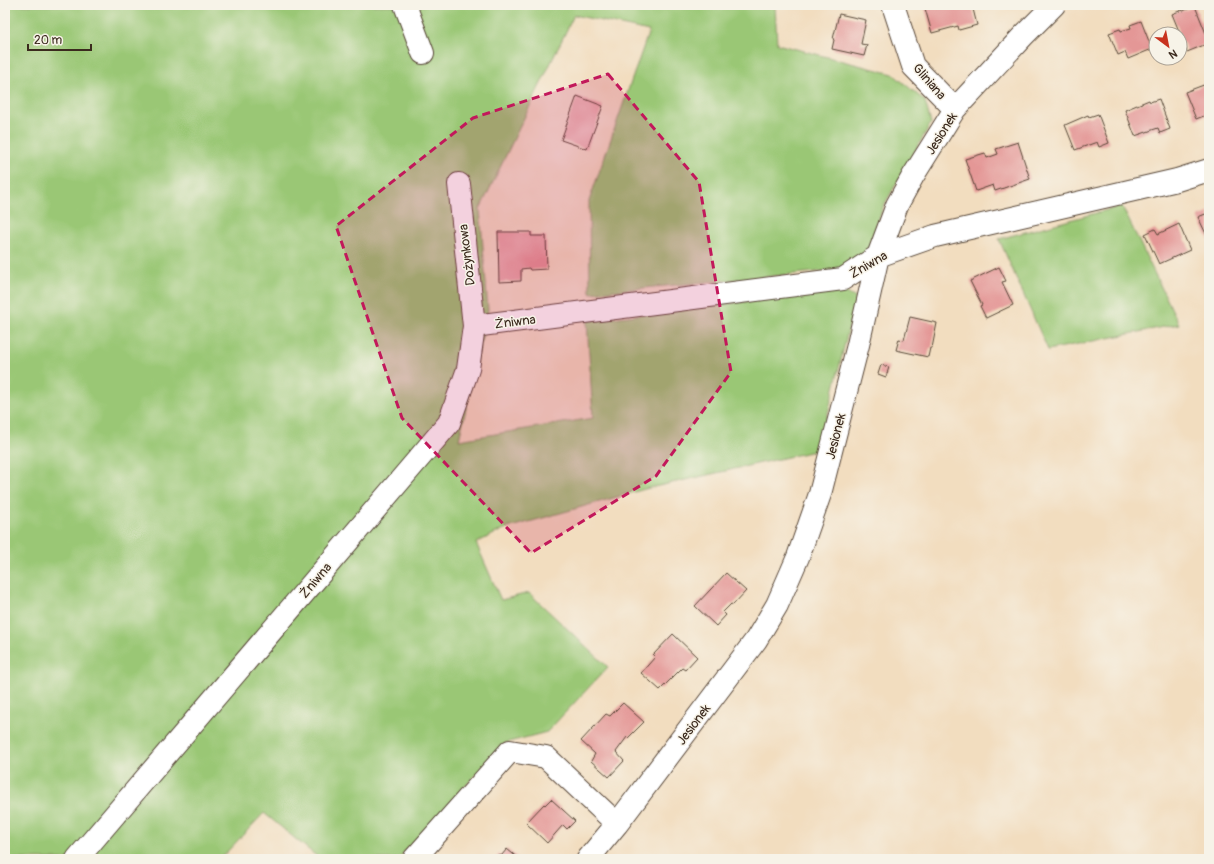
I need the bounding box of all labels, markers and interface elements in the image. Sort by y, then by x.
scale bar [28,26,91,52]
north arrow [1148,26,1188,66]
text: 20 m [34,33,63,48]
text: N [1166,47,1180,62]
street label: Gliniana [909,60,949,103]
street label: Jesionek [923,109,961,158]
street label: Dożynkowa [455,223,479,287]
street label: Żniwna [847,248,890,282]
street label: Żniwna [494,312,536,332]
street label: Jesionek [823,411,850,461]
street label: Żniwna [296,560,335,602]
street label: Jesionek [673,701,715,748]

